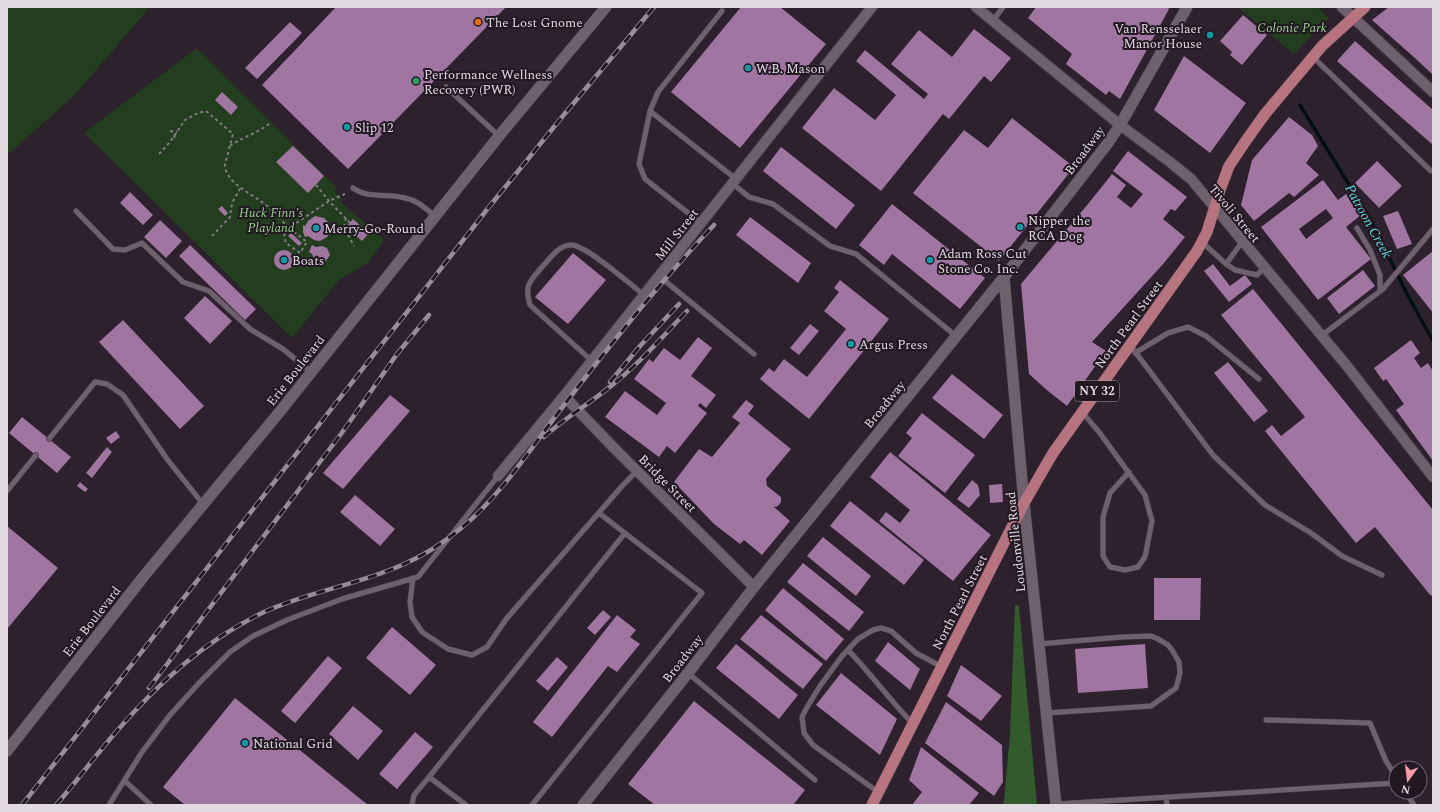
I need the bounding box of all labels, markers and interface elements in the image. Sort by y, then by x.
place label: The Lost Gnome [486,13,583,33]
marker: The Lost Gnome [473,17,483,27]
park label: Colonie Park [1257,18,1327,38]
place label: Van Rensselaer Manor House [1114,19,1202,54]
marker: Van Rensselaer Manor House [1205,30,1215,40]
place label: W.B. Mason [756,59,826,79]
marker: W.B. Mason [743,63,753,73]
place label: Performance Wellness Recovery (PWR) [424,65,552,100]
marker: Performance Wellness Recovery (PWR) [411,76,421,86]
place label: Slip 12 [355,118,393,138]
street label: Broadway [1060,121,1110,179]
marker: Slip 12 [342,122,352,132]
street label: Tivoli Street [1204,180,1265,248]
water label: Patroon Creek [1339,180,1398,263]
park label: Huck Finn's Playland [239,203,304,238]
street label: Mill Street [650,204,704,265]
place label: Nipper the RCA Dog [1028,211,1090,246]
place label: Merry-Go-Round [324,219,424,239]
marker: Nipper the RCA Dog [1015,222,1025,232]
marker: Merry-Go-Round [311,223,321,233]
place label: Adam Ross Cut Stone Co. Inc. [938,244,1027,279]
place label: Boats [292,251,324,271]
marker: Boats [279,255,289,265]
marker: Adam Ross Cut Stone Co. Inc. [925,255,935,265]
street label: North Pearl Street [1090,276,1168,373]
street label: Erie Boulevard [262,331,330,410]
place label: Argus Press [859,335,928,355]
marker: Argus Press [846,339,856,349]
street label: Broadway [859,376,911,433]
road number: NY 32 [1075,381,1119,401]
street label: Bridge Street [633,450,701,518]
street label: Loudonville Road [1001,491,1031,593]
street label: North Pearl Street [927,551,993,654]
street label: Erie Boulevard [58,582,126,661]
street label: Broadway [657,630,709,687]
place label: National Grid [253,734,333,754]
marker: National Grid [240,738,250,748]
north arrow [1388,760,1428,800]
text: N [1399,780,1412,799]

